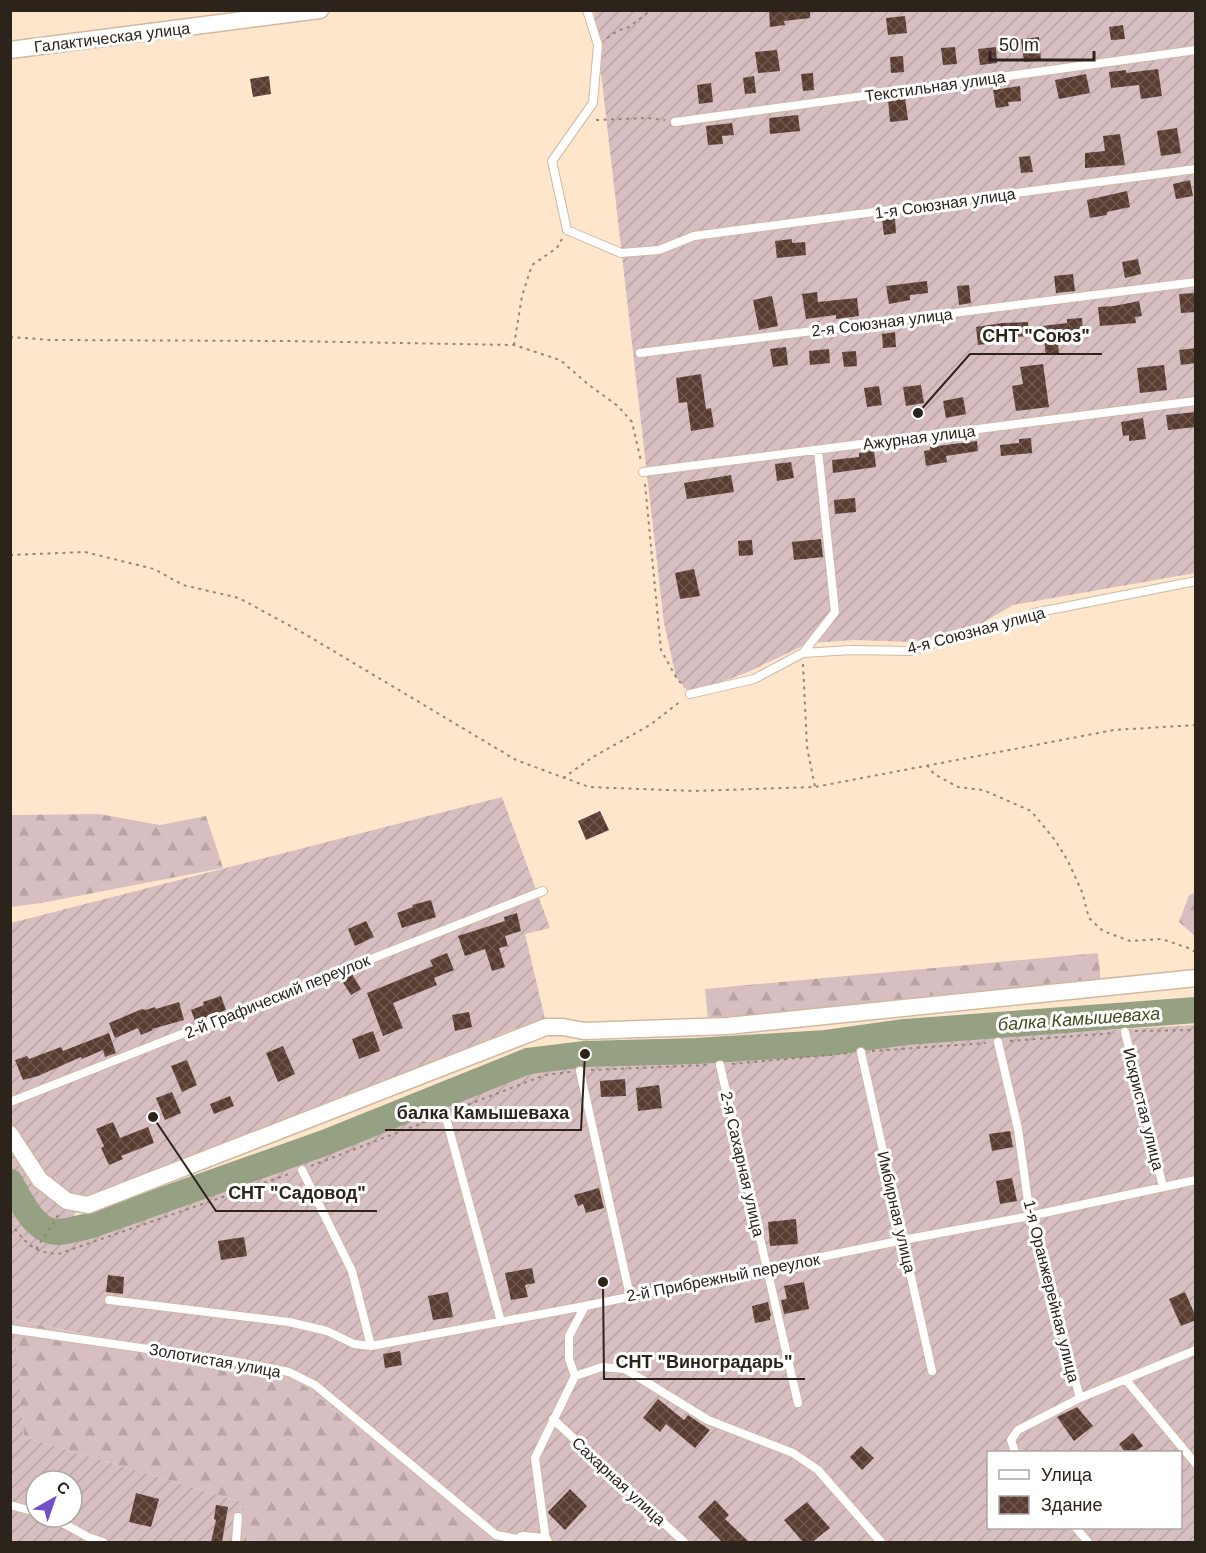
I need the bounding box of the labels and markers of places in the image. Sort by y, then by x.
callout: СНТ "Союз" [970,318,1102,354]
callout: балка Камышеваха [385,1094,581,1130]
callout: СНТ "Садовод" [216,1175,377,1211]
callout: СНТ "Виноградарь" [604,1343,805,1379]

